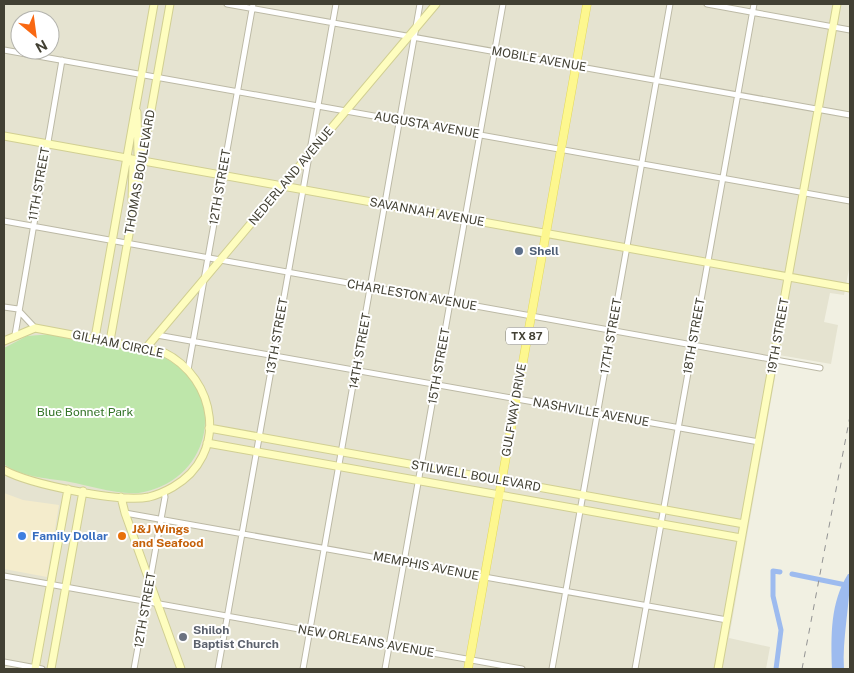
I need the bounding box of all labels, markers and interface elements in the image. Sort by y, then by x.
north arrow [10,10,60,60]
text: N [33,37,50,56]
street label: MOBILE AVENUE [491,44,587,74]
street label: THOMAS BOULEVARD [122,109,158,235]
street label: AUGUSTA AVENUE [373,109,481,141]
street label: NEDERLAND AVENUE [246,124,336,228]
street label: 11TH STREET [26,146,52,222]
street label: 12TH STREET [206,148,234,226]
street label: SAVANNAH AVENUE [368,195,486,229]
place label: Shell [529,244,559,258]
marker: Shell [513,245,525,257]
street label: CHARLESTON AVENUE [346,277,478,313]
street label: 13TH STREET [263,297,291,375]
street label: 17TH STREET [597,297,625,375]
street label: 18TH STREET [680,297,708,375]
street label: 19TH STREET [764,297,792,375]
street label: 14TH STREET [346,312,374,390]
street label: 15TH STREET [425,327,453,405]
street label: GILHAM CIRCLE [71,328,165,360]
road number: TX 87 [506,328,548,344]
street label: GULFWAY DRIVE [499,362,529,458]
street label: NASHVILLE AVENUE [532,395,650,429]
park label: Blue Bonnet Park [37,405,134,419]
street label: STILWELL BOULEVARD [410,458,542,494]
place label: J&J Wings and Seafood [132,522,204,550]
place label: Family Dollar [32,529,108,543]
marker: Family Dollar [16,530,28,542]
marker: J&J Wings and Seafood [116,530,128,542]
street label: MEMPHIS AVENUE [372,549,480,583]
street label: 12TH STREET [131,571,159,649]
street label: NEW ORLEANS AVENUE [297,622,435,660]
place label: Shiloh Baptist Church [193,623,279,651]
marker: Shiloh Baptist Church [177,631,189,643]

